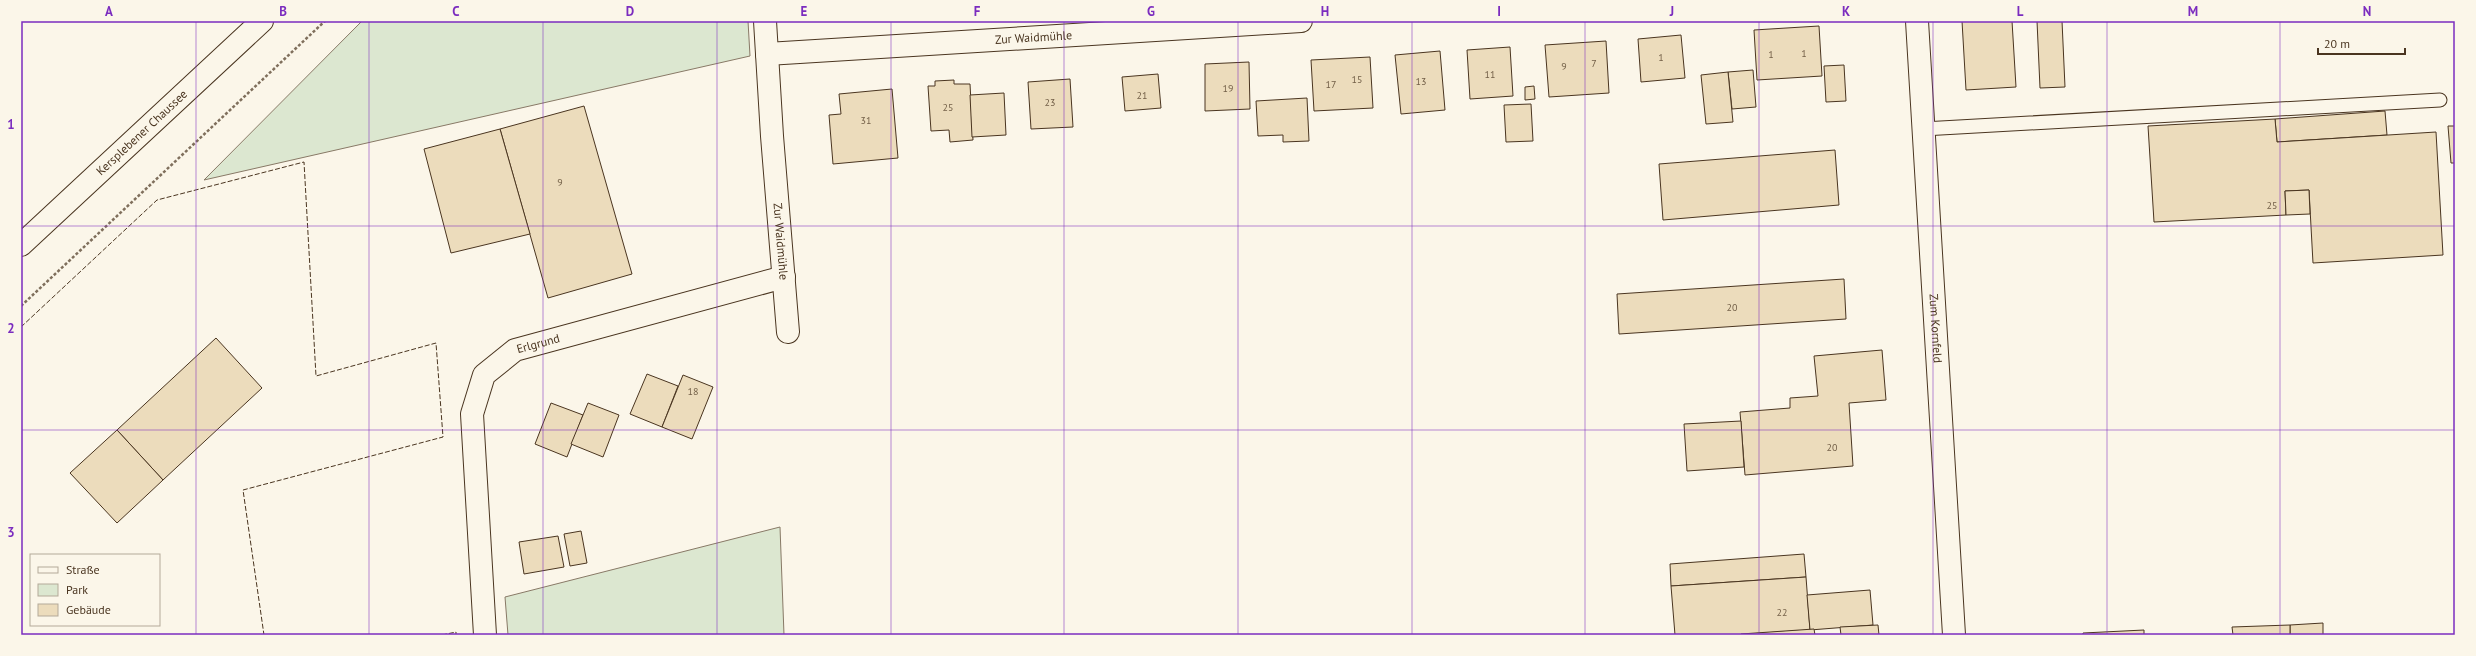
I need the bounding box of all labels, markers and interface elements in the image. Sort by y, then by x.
text: A [105,3,113,20]
text: B [279,3,287,20]
text: C [452,3,460,20]
text: D [626,3,634,20]
text: E [801,3,808,20]
text: F [974,3,981,20]
text: G [1147,3,1155,20]
text: H [1321,3,1329,20]
text: I [1497,3,1501,20]
text: J [1669,3,1674,20]
text: K [1842,3,1850,20]
text: L [2017,3,2024,20]
text: M [2188,3,2198,20]
text: N [2363,3,2371,20]
street label: Zur Waidmühle [994,27,1073,47]
scale bar [2318,30,2405,56]
text: 20 m [2324,36,2350,51]
house number: 1 [1801,47,1807,60]
house number: 1 [1768,48,1774,61]
house number: 1 [1658,51,1664,64]
house number: 7 [1591,57,1597,70]
house number: 9 [1561,60,1567,73]
house number: 11 [1485,68,1495,81]
house number: 15 [1352,73,1362,86]
house number: 13 [1416,75,1426,88]
house number: 17 [1326,78,1336,91]
house number: 19 [1223,82,1233,95]
street label: Kersplebener Chaussee [93,86,190,178]
house number: 21 [1137,89,1147,102]
house number: 23 [1045,96,1055,109]
house number: 25 [943,101,953,114]
house number: 31 [861,114,871,127]
text: 1 [7,116,15,133]
house number: 9 [557,176,563,189]
house number: 25 [2267,199,2277,212]
street label: Zur Waidmühle [770,202,792,281]
street label: Zum Kornfeld [1926,293,1946,363]
house number: 20 [1727,301,1738,314]
text: 2 [7,320,15,337]
street label: Erlgrund [515,330,561,356]
house number: 18 [688,385,698,398]
house number: 20 [1827,441,1838,454]
text: 3 [7,524,15,541]
legend [30,554,160,626]
text: Straße [66,562,100,577]
text: Park [66,582,88,597]
text: Gebäude [66,602,111,617]
house number: 22 [1777,606,1787,619]

